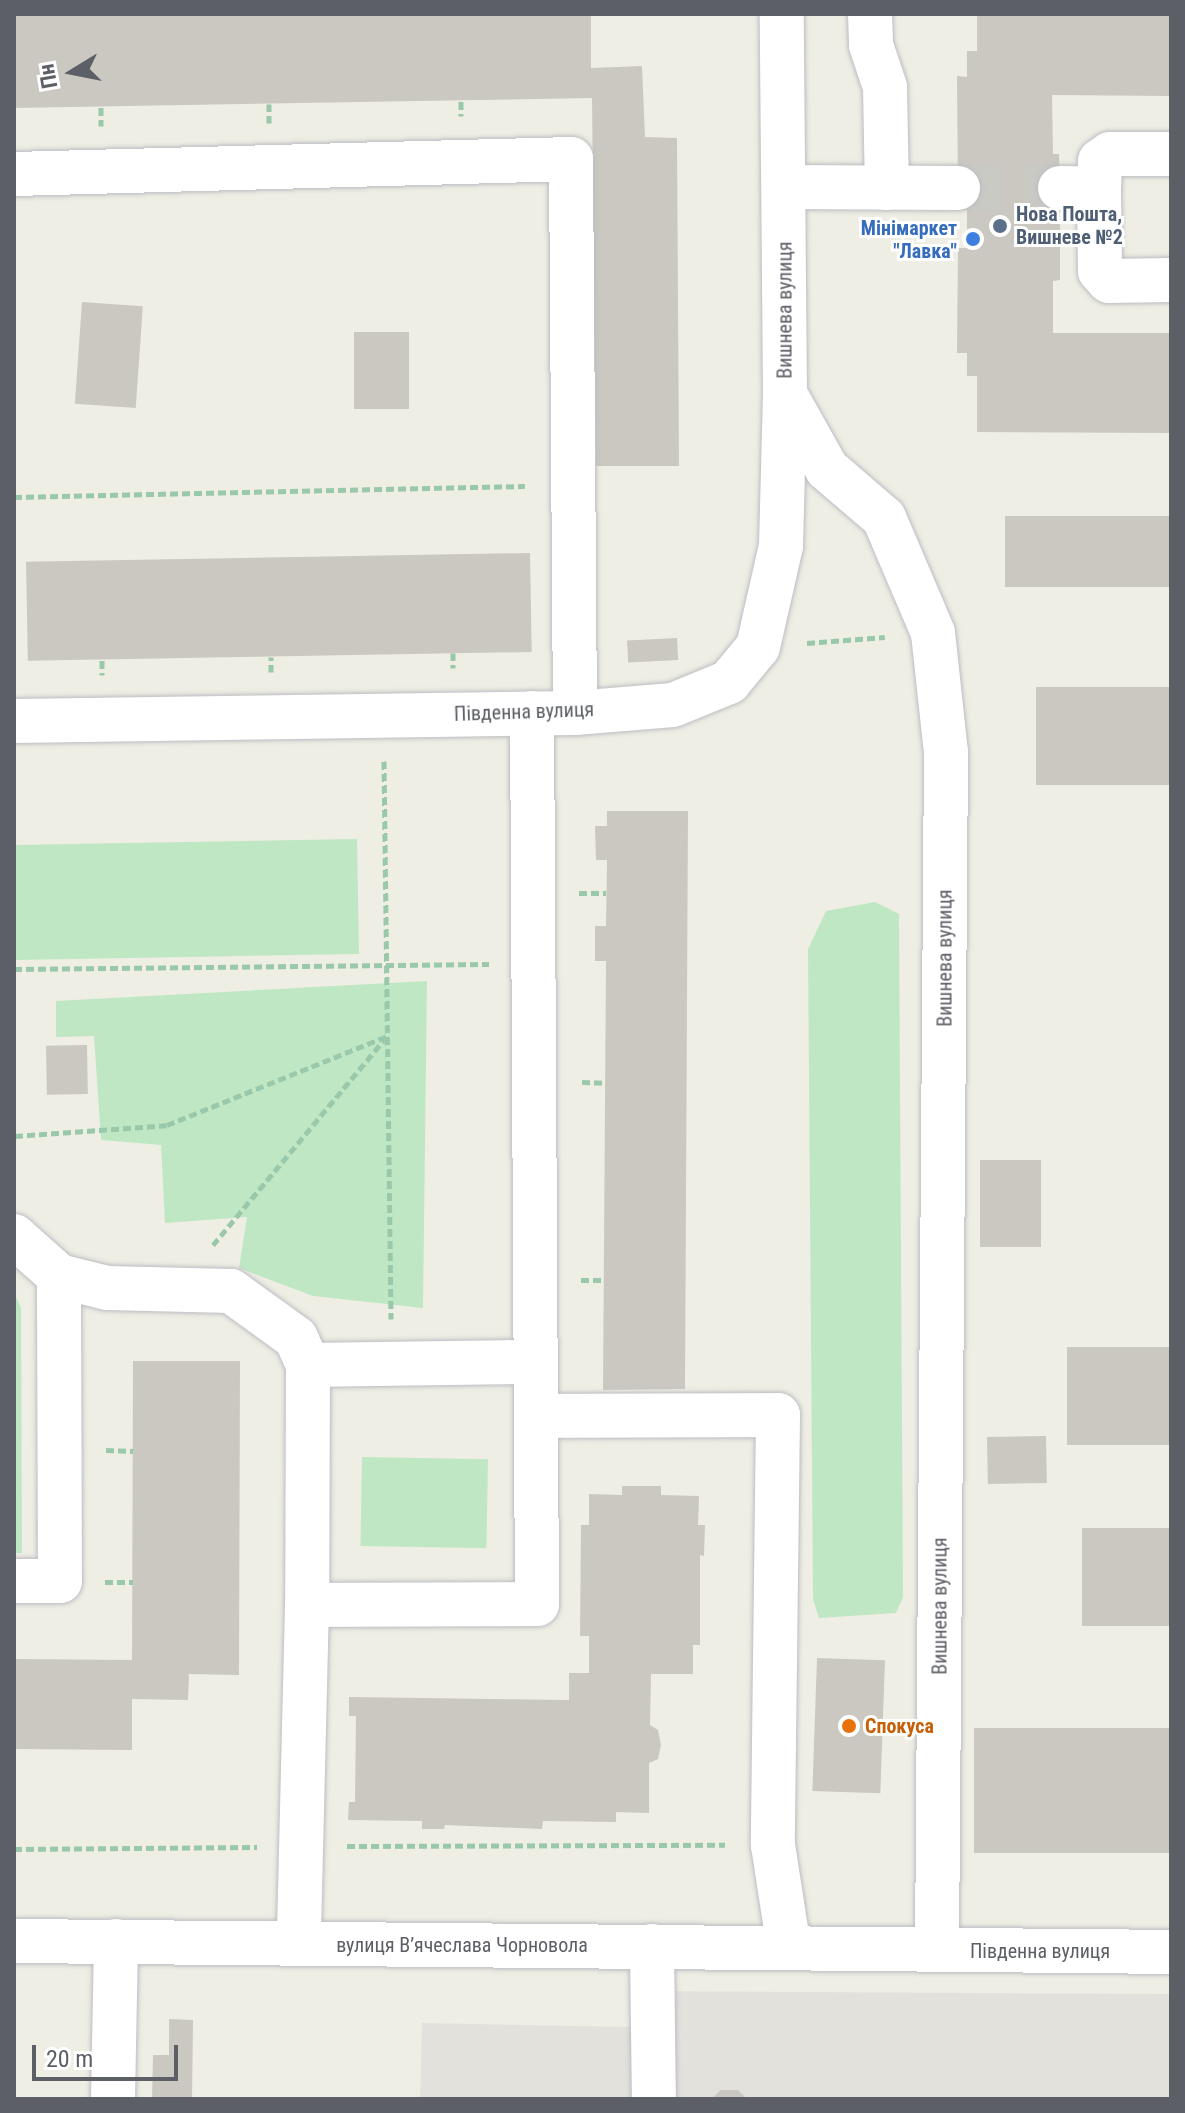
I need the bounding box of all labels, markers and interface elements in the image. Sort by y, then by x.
north arrow [32,32,112,112]
text: Пн [33,62,62,91]
place label: Нова Пошта, Вишневе №2 [1016,202,1123,249]
place label: Мінімаркет "Лавка" [861,216,957,263]
marker: Нова Пошта, Вишневе №2 [991,217,1009,235]
marker: Мінімаркет "Лавка" [964,230,982,248]
street label: Вишнева вулиця [773,241,797,379]
street label: Південна вулиця [454,698,594,726]
street label: Вишнева вулиця [933,889,957,1027]
street label: Вишнева вулиця [928,1537,952,1675]
place label: Спокуса [865,1714,934,1738]
marker: Спокуса [840,1717,858,1735]
street label: вулиця Вʼячеслава Чорновола [336,1933,588,1957]
street label: Південна вулиця [970,1939,1110,1963]
scale bar [36,2029,182,2079]
text: 20 m [46,2045,93,2073]

